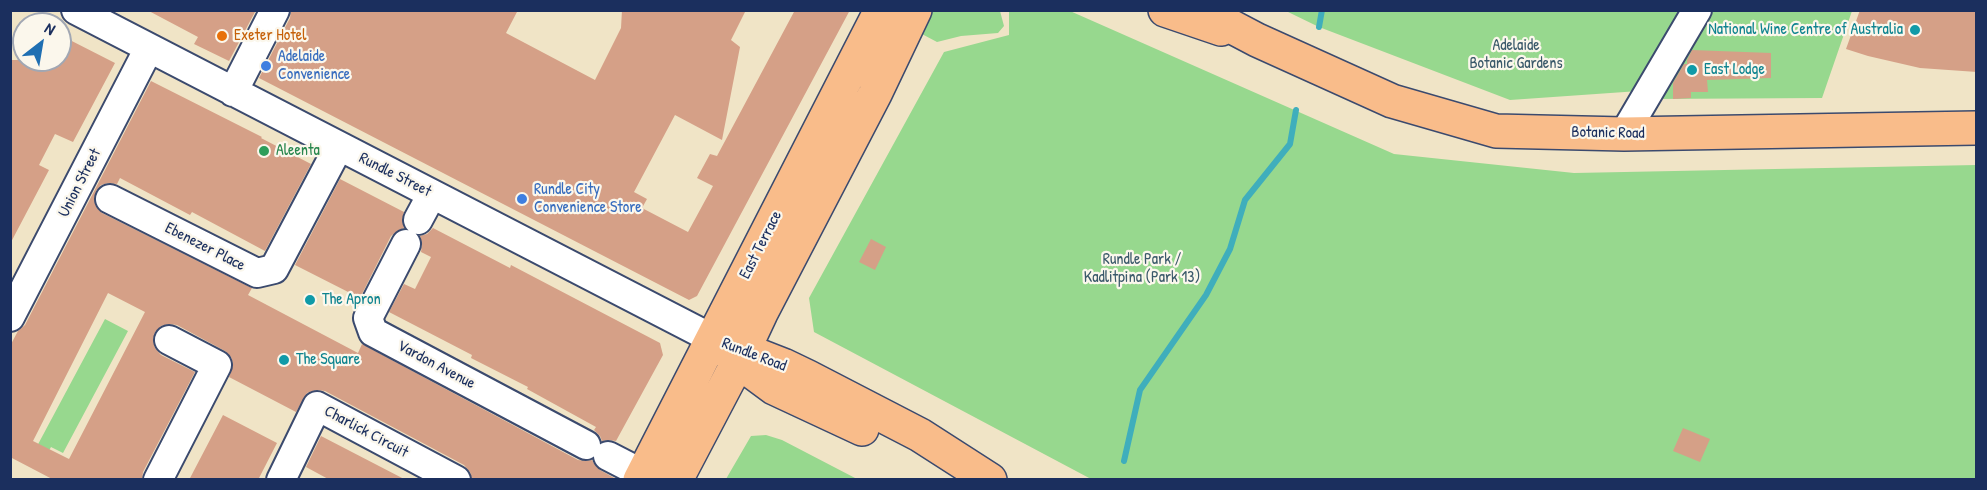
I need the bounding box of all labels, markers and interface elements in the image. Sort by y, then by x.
north arrow [12,12,72,72]
text: N [41,17,60,40]
place label: National Wine Centre of Australia [1708,20,1903,40]
marker: National Wine Centre of Australia [1908,23,1922,37]
place label: Exeter Hotel [234,26,306,46]
marker: Exeter Hotel [215,29,229,43]
park label: Adelaide Botanic Gardens [1469,36,1563,74]
place label: Adelaide Convenience [278,47,350,85]
marker: Adelaide Convenience [259,59,273,73]
place label: East Lodge [1704,60,1765,80]
marker: East Lodge [1685,63,1699,77]
street label: Botanic Road [1571,123,1645,143]
place label: Aleenta [276,141,320,161]
marker: Aleenta [257,144,271,158]
street label: Union Street [55,146,105,220]
street label: Rundle Street [356,149,434,201]
place label: Rundle City Convenience Store [534,180,642,218]
marker: Rundle City Convenience Store [515,192,529,206]
street label: East Terrace [736,208,786,282]
street label: Ebenezer Place [162,219,248,275]
park label: Rundle Park / Kadlitpina (Park 13) [1084,250,1200,288]
place label: The Apron [322,290,381,310]
marker: The Apron [303,293,317,307]
street label: Rundle Road [719,334,789,376]
street label: Vardon Avenue [394,336,478,394]
place label: The Square [296,350,360,370]
marker: The Square [277,353,291,367]
street label: Charlick Circuit [321,402,411,462]

